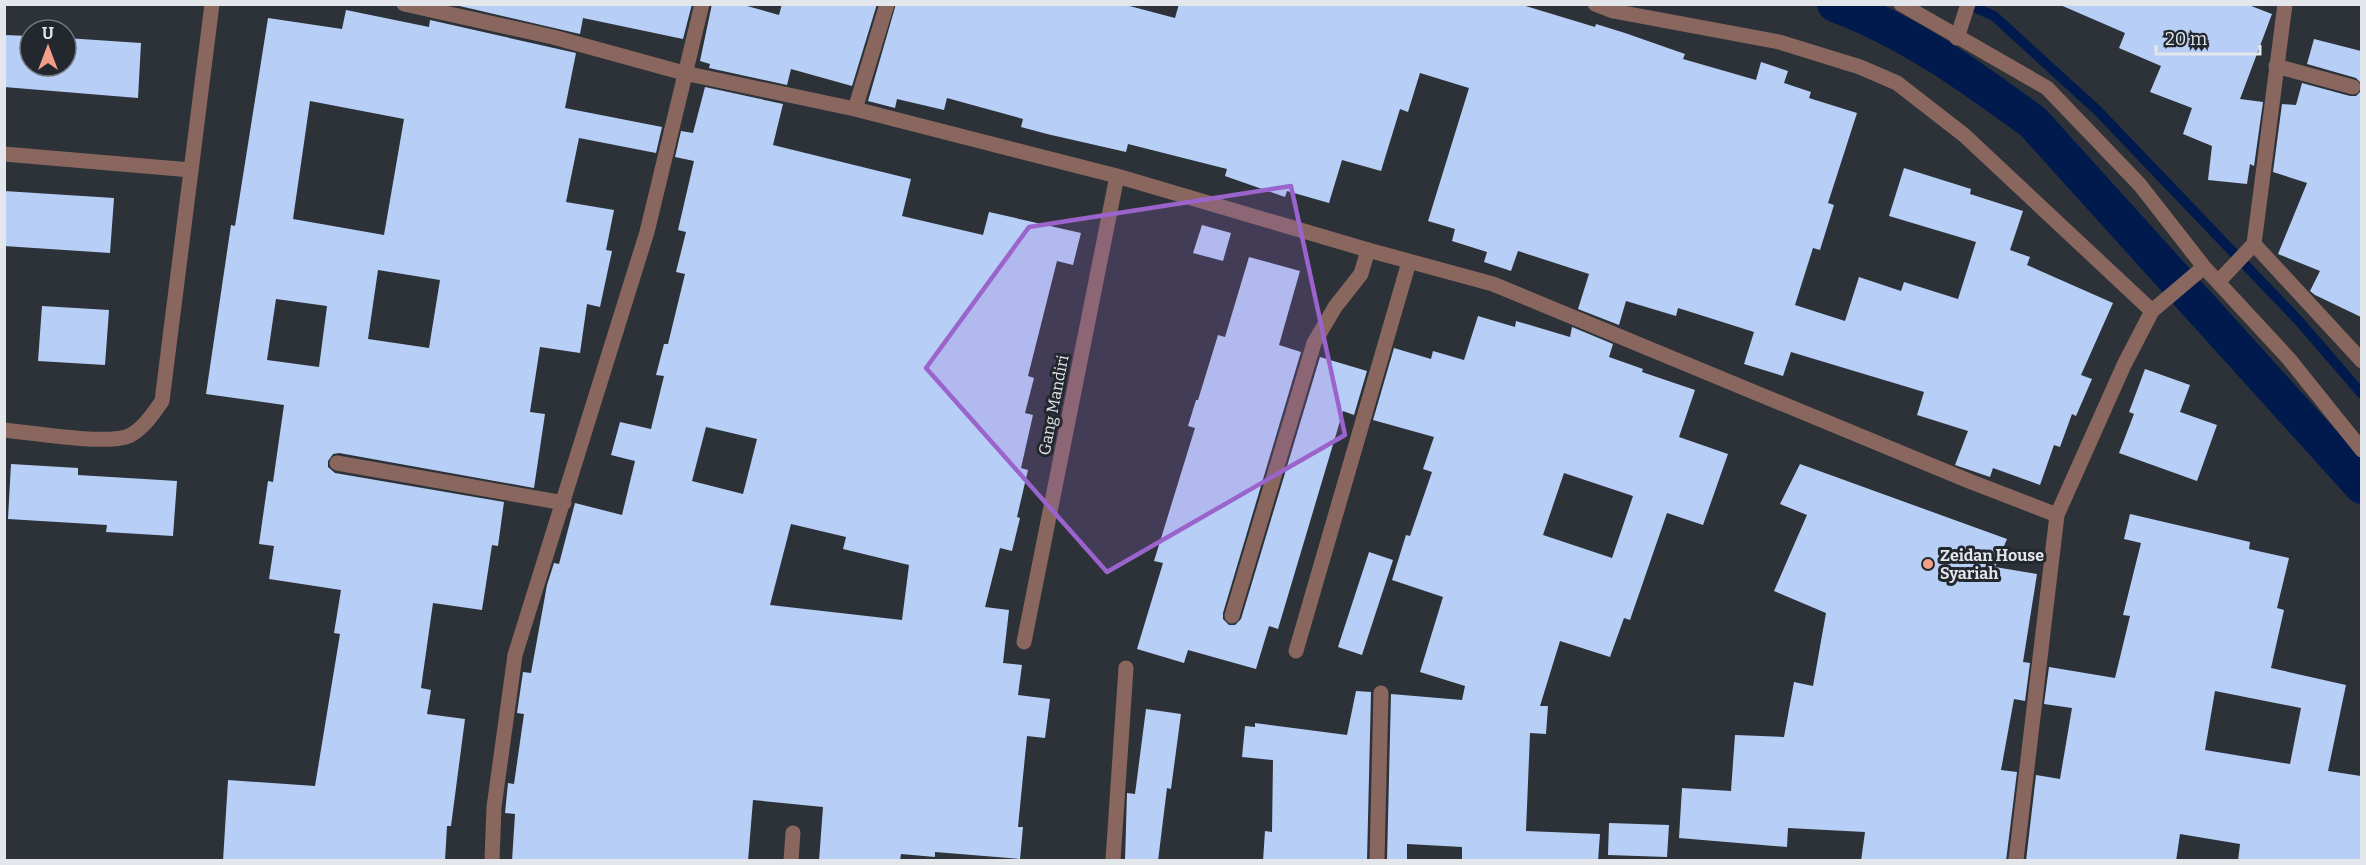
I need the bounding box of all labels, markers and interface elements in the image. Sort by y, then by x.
north arrow [18,18,78,78]
scale bar [2156,18,2260,56]
text: U [42,24,54,43]
text: 20 m [2165,28,2207,50]
street label: Gang Mandiri [1034,353,1073,457]
place label: Zeidan House Syariah [1940,546,2044,583]
marker: Zeidan House Syariah [1921,557,1935,571]

